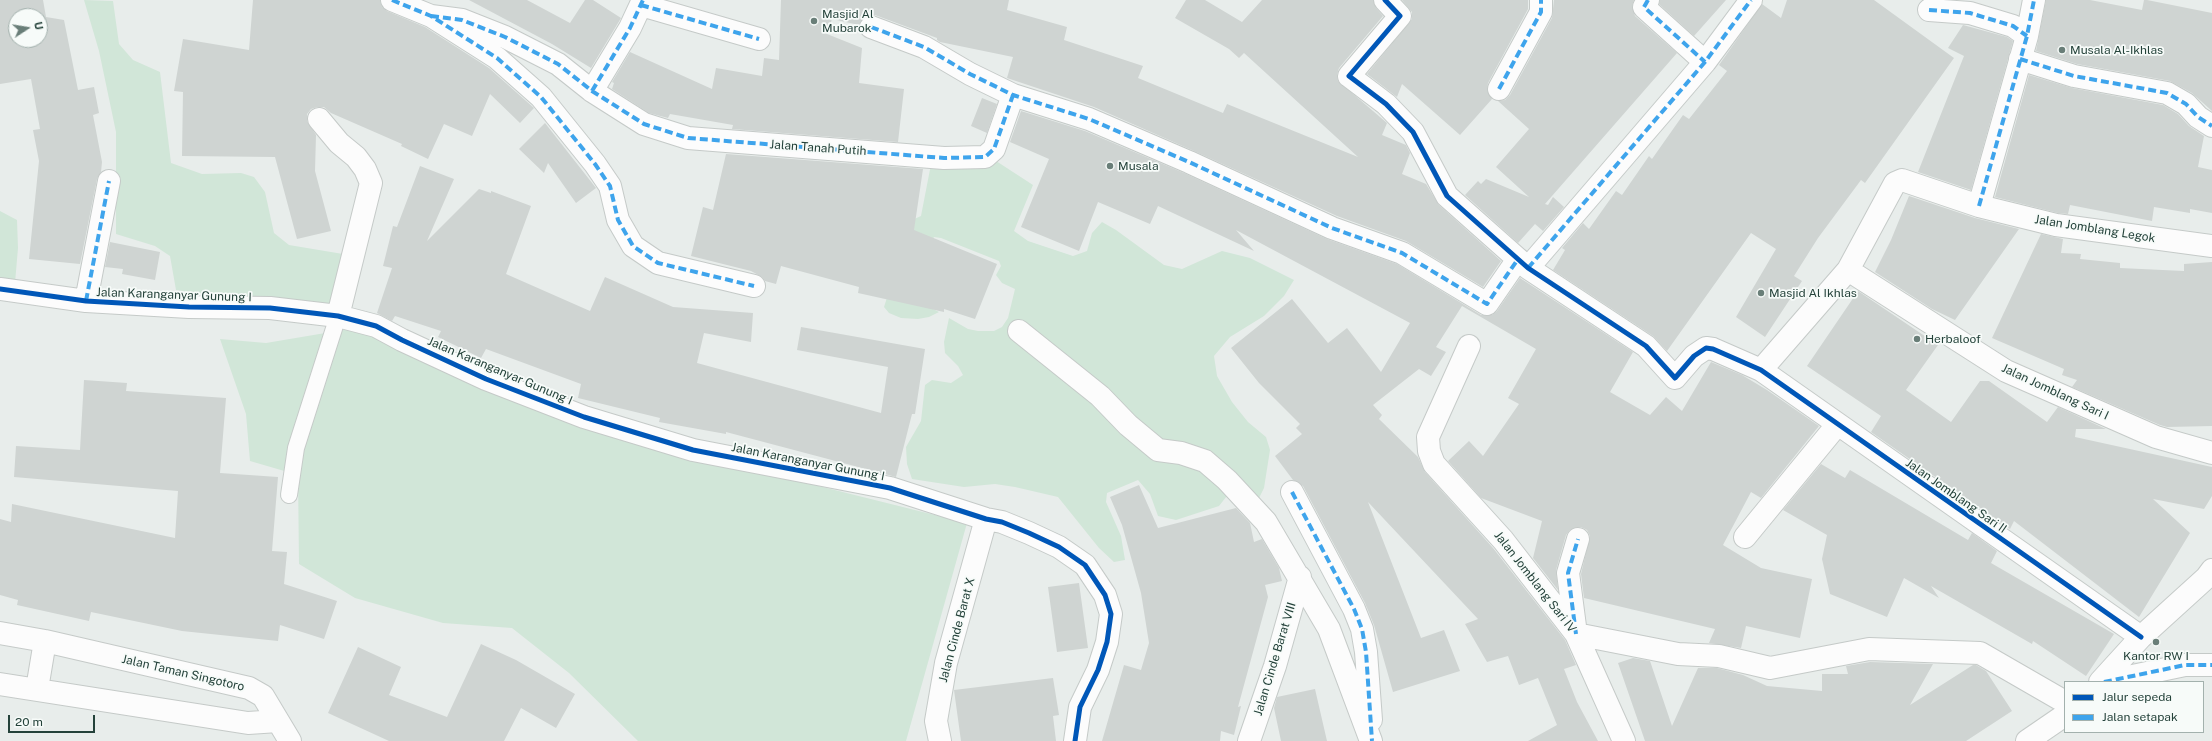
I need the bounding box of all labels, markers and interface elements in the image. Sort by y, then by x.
place label: Masjid Al Mubarok [822,7,874,35]
north arrow [8,8,48,48]
marker: Masjid Al Mubarok [809,16,819,26]
text: U [32,21,45,31]
place label: Musala Al-Ikhlas [2070,43,2163,57]
marker: Musala Al-Ikhlas [2057,45,2067,55]
street label: Jalan Tanah Putih [769,137,867,159]
place label: Musala [1118,159,1159,173]
marker: Musala [1105,161,1115,171]
street label: Jalan Jomblang Legok [2034,212,2156,246]
street label: Jalan Karanganyar Gunung I [96,285,252,305]
place label: Masjid Al Ikhlas [1769,286,1857,300]
marker: Masjid Al Ikhlas [1756,288,1766,298]
place label: Herbaloof [1925,332,1981,346]
street label: Jalan Karanganyar Gunung I [425,334,575,408]
marker: Herbaloof [1912,334,1922,344]
street label: Jalan Jomblang Sari I [1999,361,2111,423]
street label: Jalan Karanganyar Gunung I [730,440,886,484]
street label: Jalan Jomblang Sari II [1903,456,2009,536]
street label: Jalan Jomblang Sari IV [1491,528,1579,636]
street label: Jalan Cinde Barat X [936,576,978,684]
street label: Jalan Cinde Barat VIII [1251,601,1299,717]
marker: Kantor RW I [2151,637,2161,647]
place label: Kantor RW I [2123,649,2189,663]
street label: Jalan Taman Singotoro [120,652,246,694]
legend [2064,681,2204,733]
text: Jalur sepeda [2102,690,2172,704]
scale bar [10,707,97,733]
text: Jalan setapak [2102,710,2178,724]
text: 20 m [15,715,43,729]

